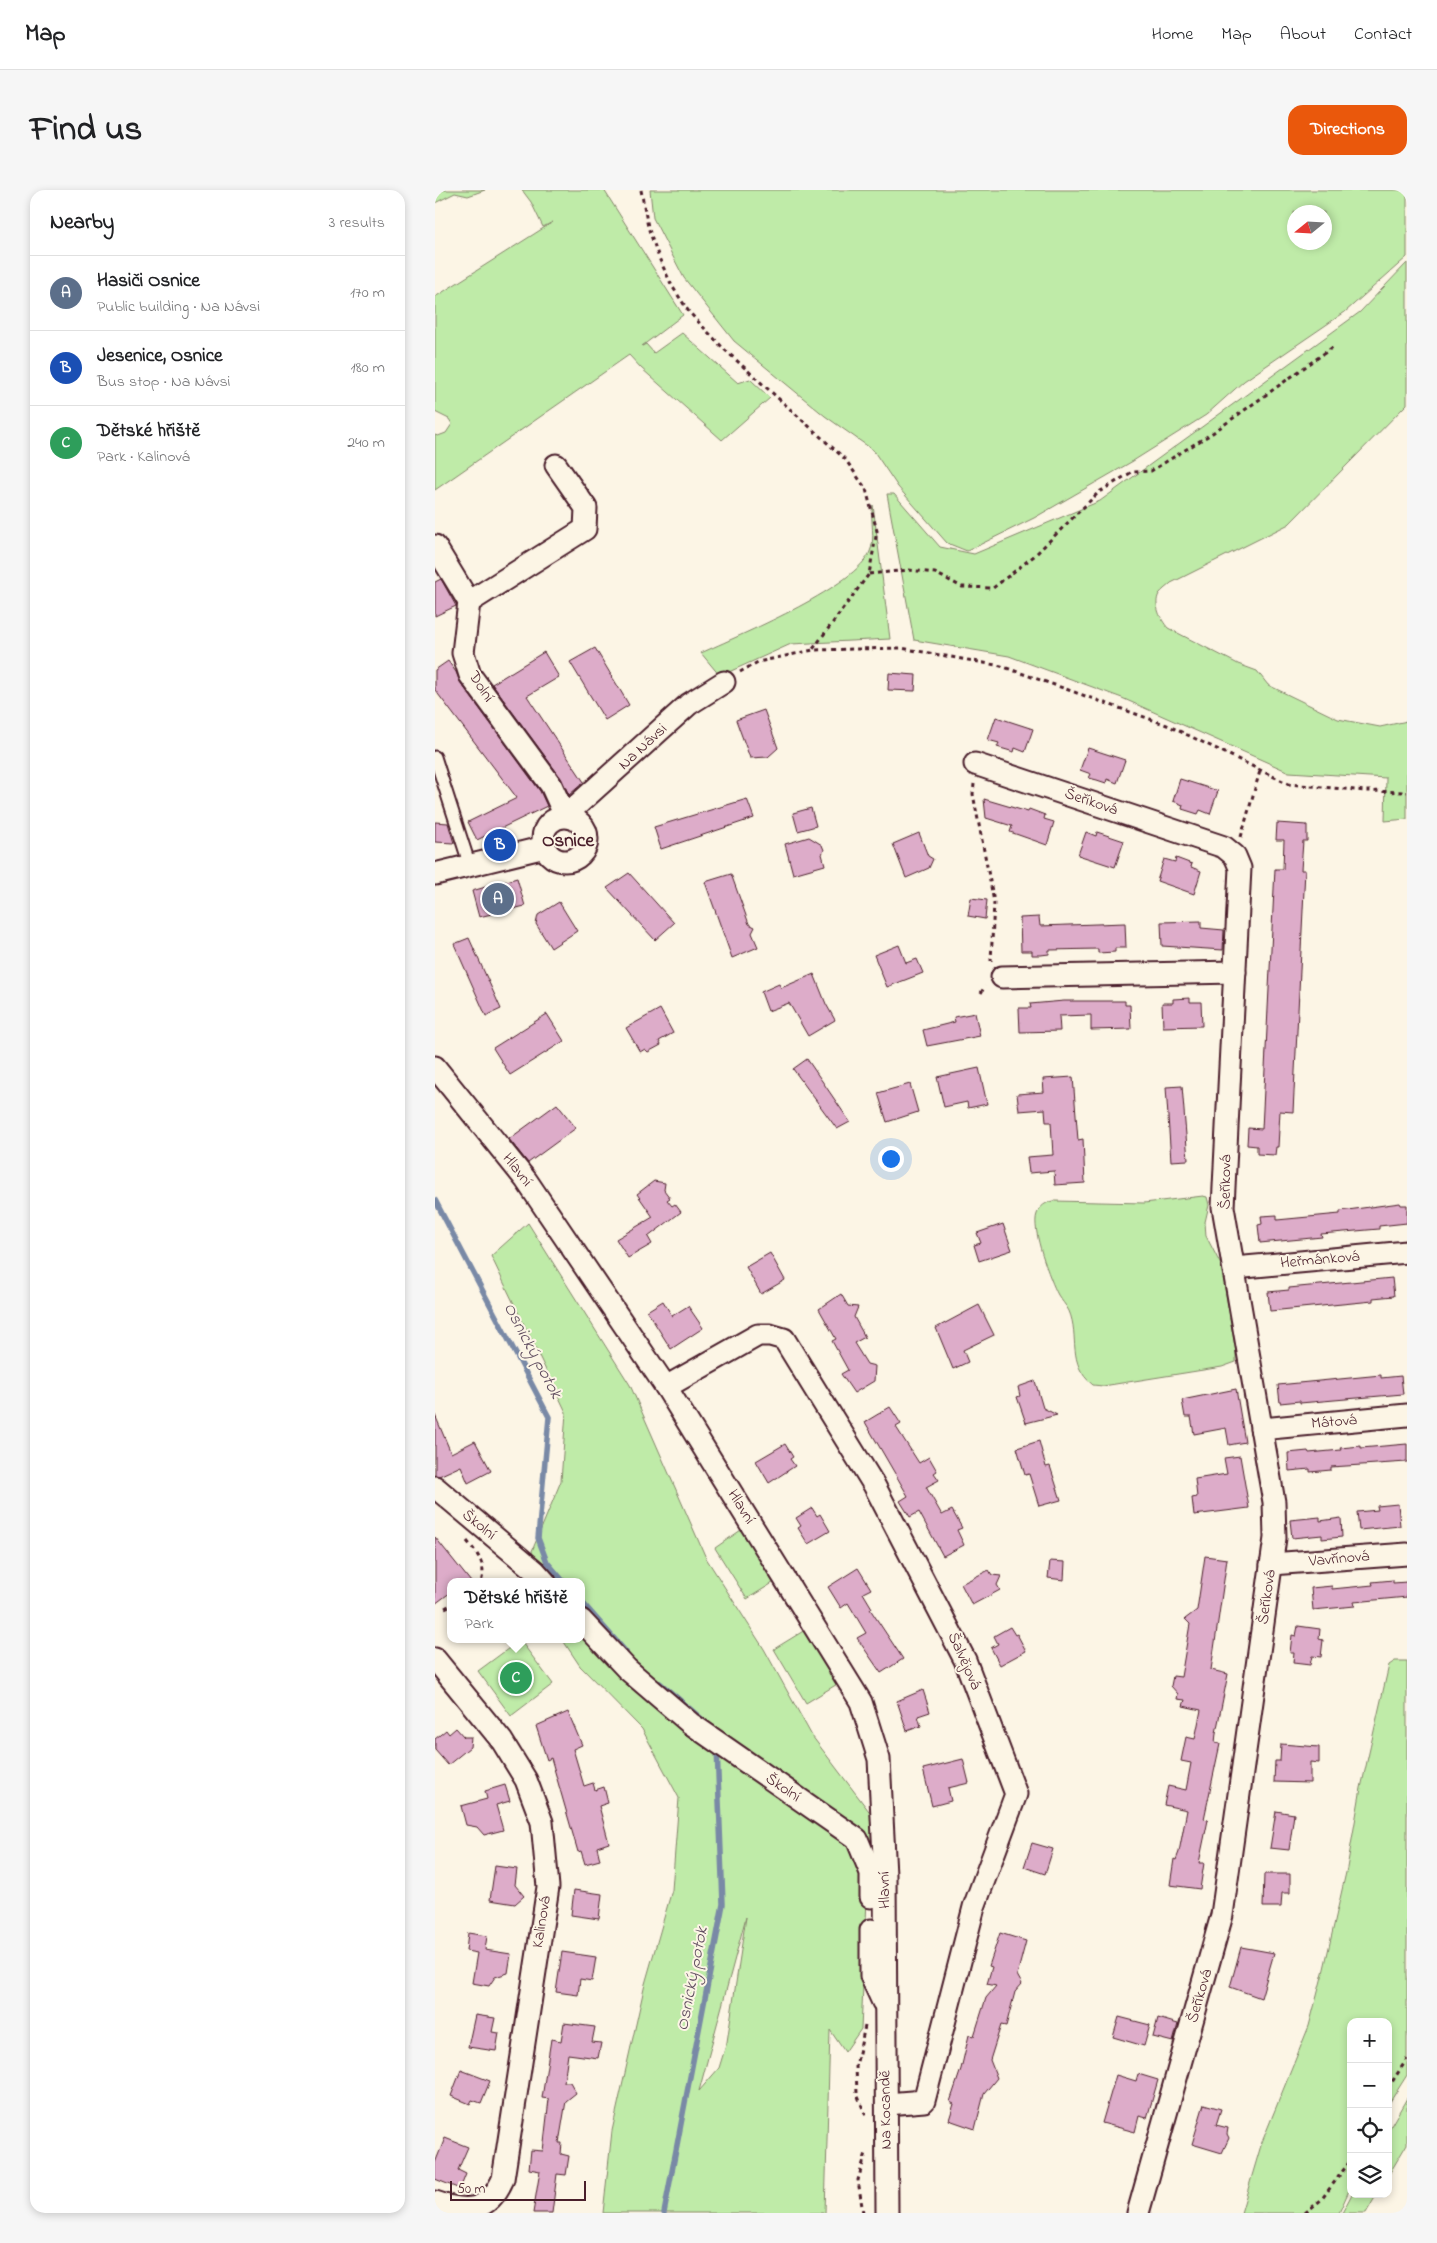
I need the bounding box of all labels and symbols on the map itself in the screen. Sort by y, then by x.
north arrow [1287,205,1332,250]
street label: Dolní [461,666,500,707]
street label: Na Návsi [613,718,673,776]
street label: Šeříková [1061,782,1121,822]
pin: B [484,826,516,864]
district label: Osnice [542,828,594,855]
pin: A [482,880,514,918]
your location [878,1146,904,1172]
street label: Hlavní [496,1148,538,1192]
street label: Šeříková [1214,1154,1238,1210]
street label: Heřmánková [1279,1245,1361,1275]
water label: Osnický potok [496,1298,569,1405]
street label: Mátová [1310,1408,1358,1436]
street label: Hlavní [721,1485,761,1529]
street label: Školní [456,1504,502,1547]
street label: Vavřínová [1307,1544,1370,1574]
street label: Šeříková [1251,1568,1283,1626]
street label: Šalvějová [941,1628,987,1694]
pin: C [500,1659,532,1697]
street label: Školní [760,1767,806,1809]
street label: Hlavní [873,1871,897,1909]
street label: Kalinová [526,1894,558,1950]
water label: Osnický potok [670,1924,716,2033]
street label: Šeříková [1181,1966,1219,2026]
street label: Na Kocandě [873,2069,899,2150]
scale bar [450,2178,586,2201]

